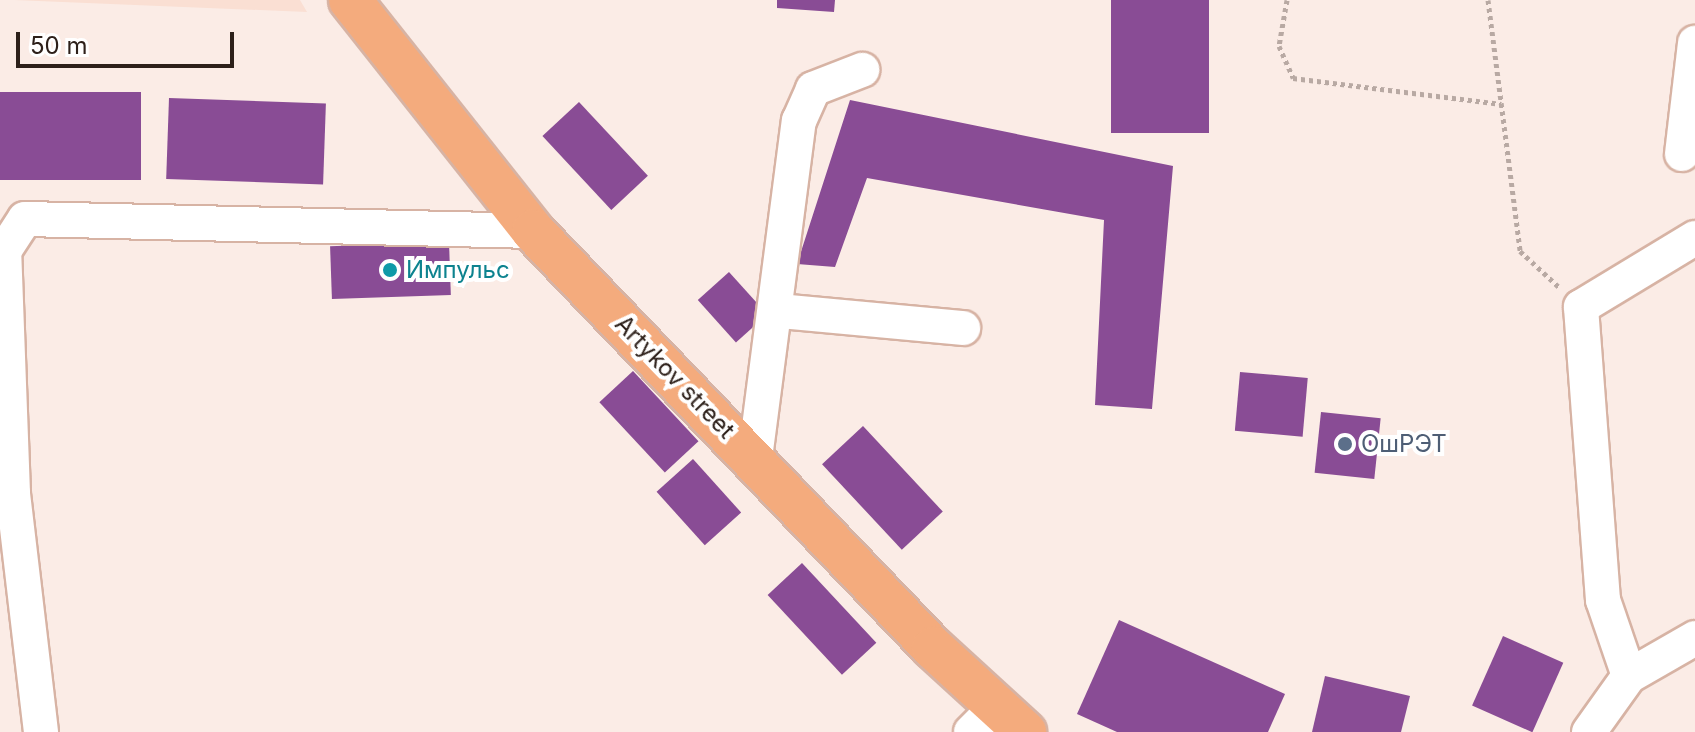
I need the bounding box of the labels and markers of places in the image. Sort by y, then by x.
place label: Импульс [406,256,510,284]
marker: Импульс [381,261,399,279]
place label: ОшРЭТ [1361,430,1447,458]
marker: ОшРЭТ [1336,435,1354,453]

